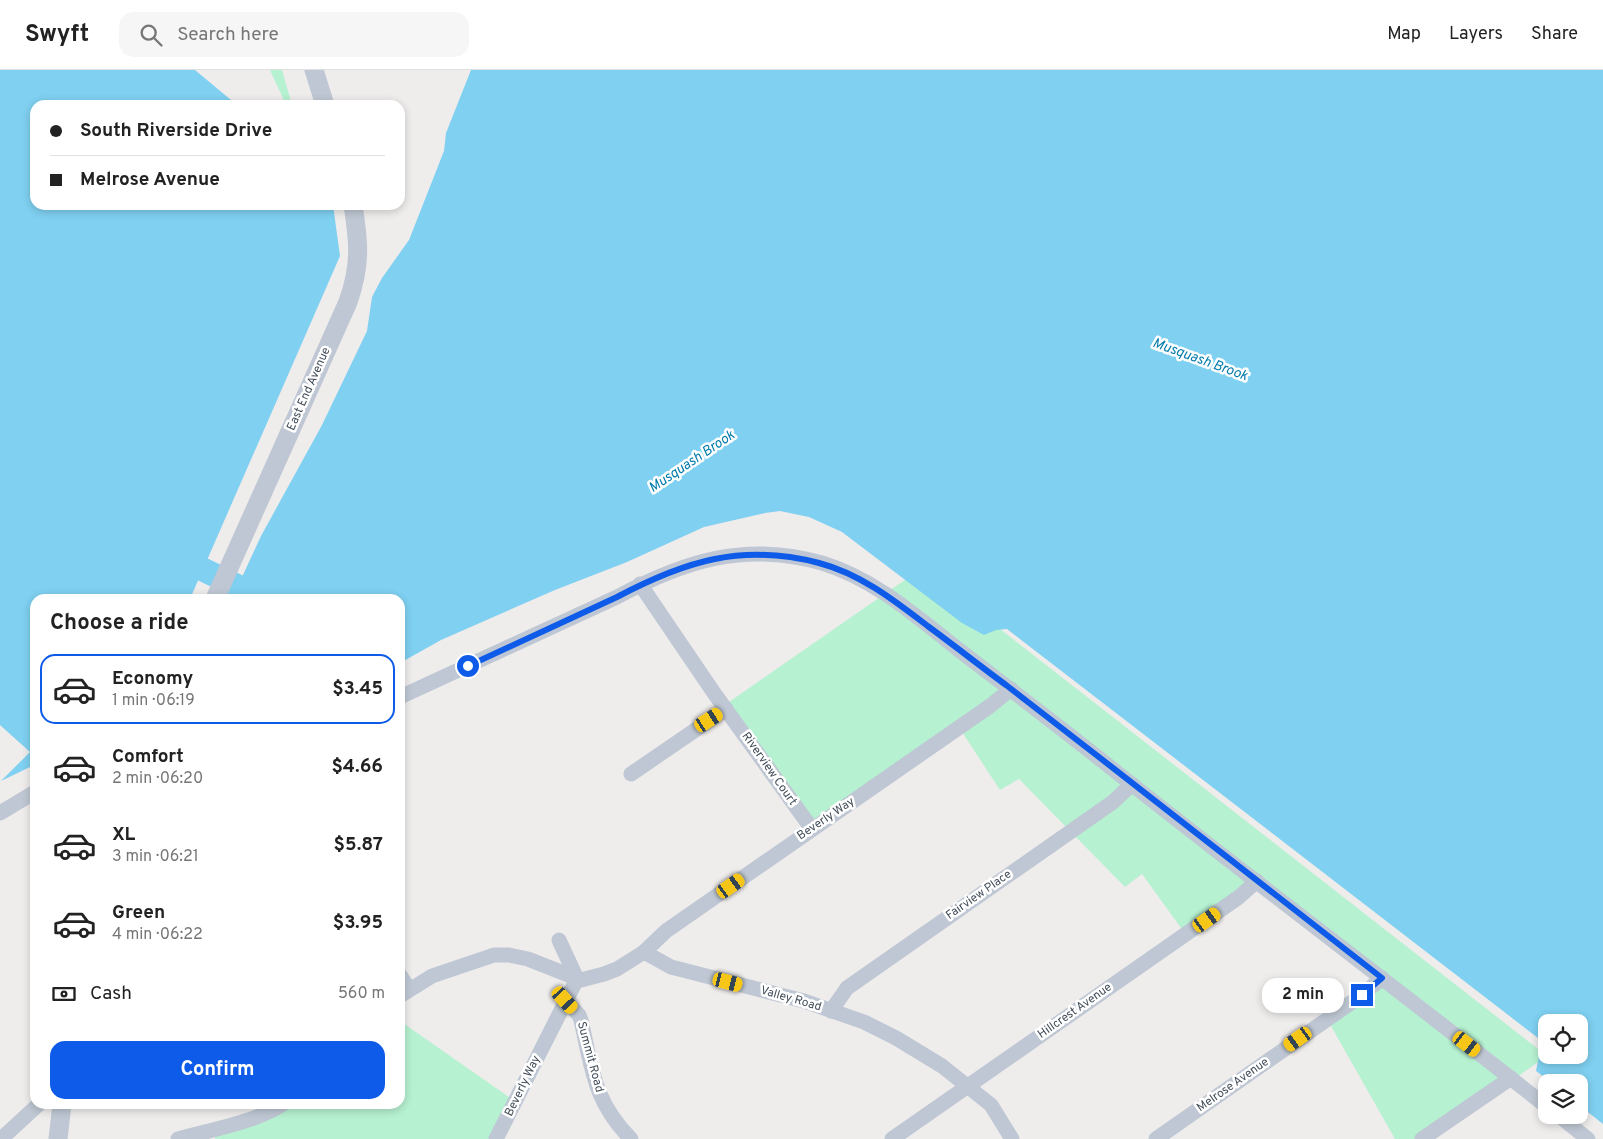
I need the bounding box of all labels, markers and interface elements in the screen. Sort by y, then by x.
search box [119,12,469,57]
text: Swyft [25,20,89,50]
icon: search [137,21,165,49]
text: Search here [177,23,279,47]
text: Map [1387,23,1421,46]
text: Layers [1449,23,1503,46]
text: Share [1531,23,1578,46]
text: South Riverside Drive [80,119,272,143]
text: Melrose Avenue [80,168,220,192]
water label: Musquash Brook [1150,335,1251,385]
street label: East End Avenue [283,345,335,433]
water label: Musquash Brook [646,426,739,497]
text: Choose a ride [50,610,188,637]
route start [457,655,479,677]
icon: car [52,667,97,712]
text: Economy [112,667,193,691]
text: $3.45 [332,677,383,701]
text: 1 min · 06:19 [112,691,195,711]
car [692,706,725,734]
street label: Riverview Court [738,729,800,809]
icon: car [52,745,97,790]
text: Comfort [112,745,184,769]
text: $4.66 [331,755,383,779]
text: 2 min · 06:20 [112,769,203,789]
street label: Beverly Way [794,794,858,844]
icon: car [52,823,97,868]
text: XL [112,823,135,847]
text: $5.87 [334,833,383,857]
text: 3 min · 06:21 [112,847,199,867]
street label: Fairview Place [943,866,1015,924]
car [714,871,747,901]
icon: car [52,901,97,946]
text: Green [112,901,165,925]
car [1190,905,1223,935]
text: $3.95 [333,911,383,935]
text: 4 min · 06:22 [112,925,203,945]
car [711,971,744,993]
callout: 2 min [1262,978,1344,1012]
icon: cash [50,980,78,1008]
street label: Hillcrest Avenue [1035,980,1115,1042]
text: Cash [90,982,132,1006]
street label: Valley Road [759,983,823,1015]
text: 560 m [338,984,385,1004]
car [549,984,580,1016]
route end [1351,984,1373,1006]
text: 2 min [1282,985,1324,1005]
map controls [1538,1014,1588,1124]
button: locate [1538,1014,1588,1064]
street label: Summit Road [573,1020,607,1094]
car [1281,1024,1314,1054]
car [1450,1029,1483,1059]
button: Confirm [50,1041,385,1099]
street label: Beverly Way [501,1053,545,1119]
street label: Melrose Avenue [1194,1054,1272,1116]
button: layers [1538,1074,1588,1124]

